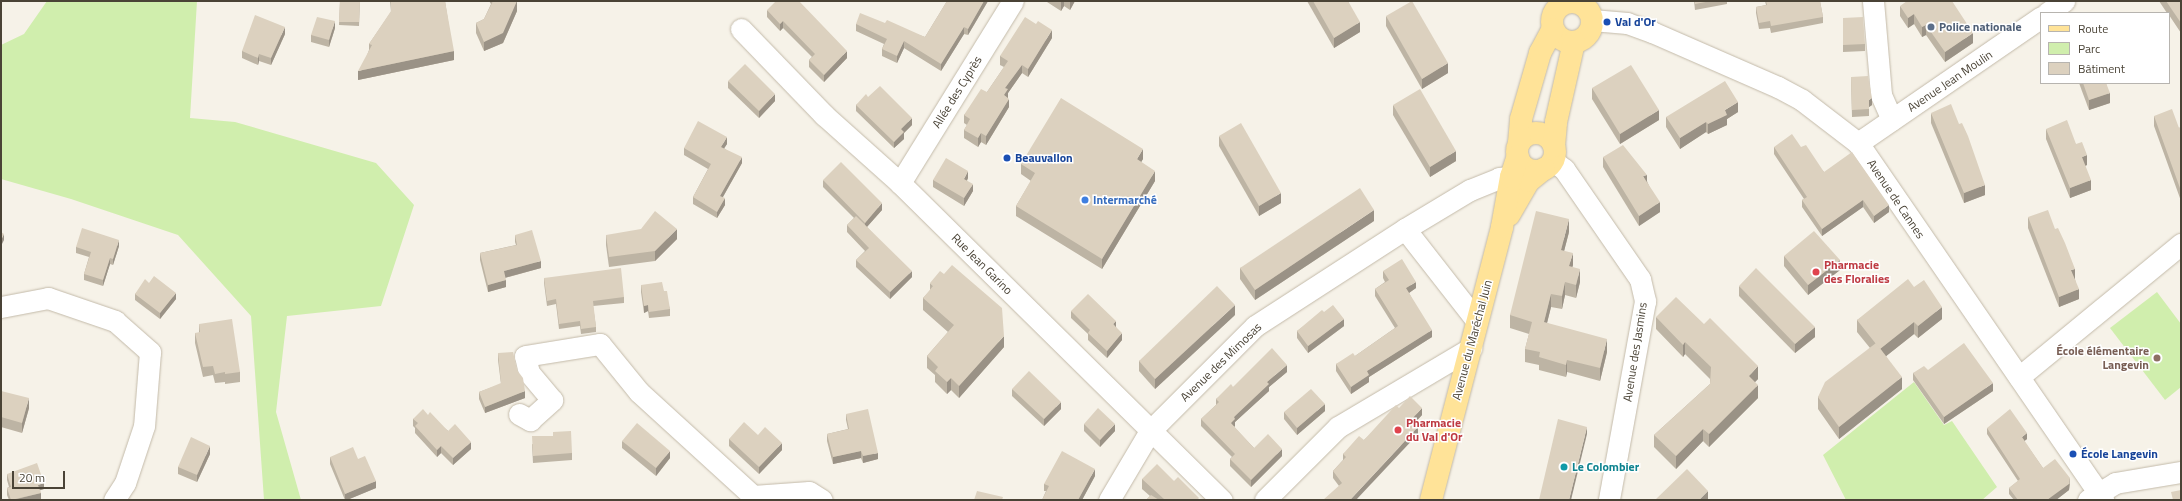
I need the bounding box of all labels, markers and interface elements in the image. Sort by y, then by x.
legend [2040,12,2170,84]
place label: Val d'Or [1615,15,1656,29]
marker: Val d'Or [1602,17,1612,27]
text: Route [2078,19,2108,38]
place label: Police nationale [1939,20,2022,34]
marker: Police nationale [1926,22,1936,32]
text: Parc [2078,39,2100,58]
street label: Avenue Jean Moulin [1905,47,1995,115]
street label: Allée des Cyprès [929,53,985,131]
text: Bâtiment [2078,59,2125,78]
place label: Beauvallon [1015,151,1073,165]
marker: Beauvallon [1002,153,1012,163]
street label: Avenue de Cannes [1864,157,1928,241]
place label: Intermarché [1093,193,1157,207]
marker: Intermarché [1080,195,1090,205]
street label: Rue Jean Garino [949,231,1015,297]
place label: Pharmacie des Floralies [1824,258,1890,286]
marker: Pharmacie des Floralies [1811,267,1821,277]
street label: Avenue du Maréchal Juin [1449,278,1495,402]
street label: Avenue des Jasmins [1620,301,1650,403]
street label: Avenue des Mimosas [1177,320,1265,404]
place label: École élémentaire Langevin [2056,344,2149,372]
marker: École élémentaire Langevin [2152,353,2162,363]
place label: Pharmacie du Val d'Or [1406,416,1463,444]
marker: Pharmacie du Val d'Or [1393,425,1403,435]
place label: École Langevin [2081,447,2158,461]
marker: École Langevin [2068,449,2078,459]
place label: Le Colombier [1572,460,1639,474]
marker: Le Colombier [1559,462,1569,472]
scale bar [14,463,67,489]
text: 20 m [19,468,45,487]

